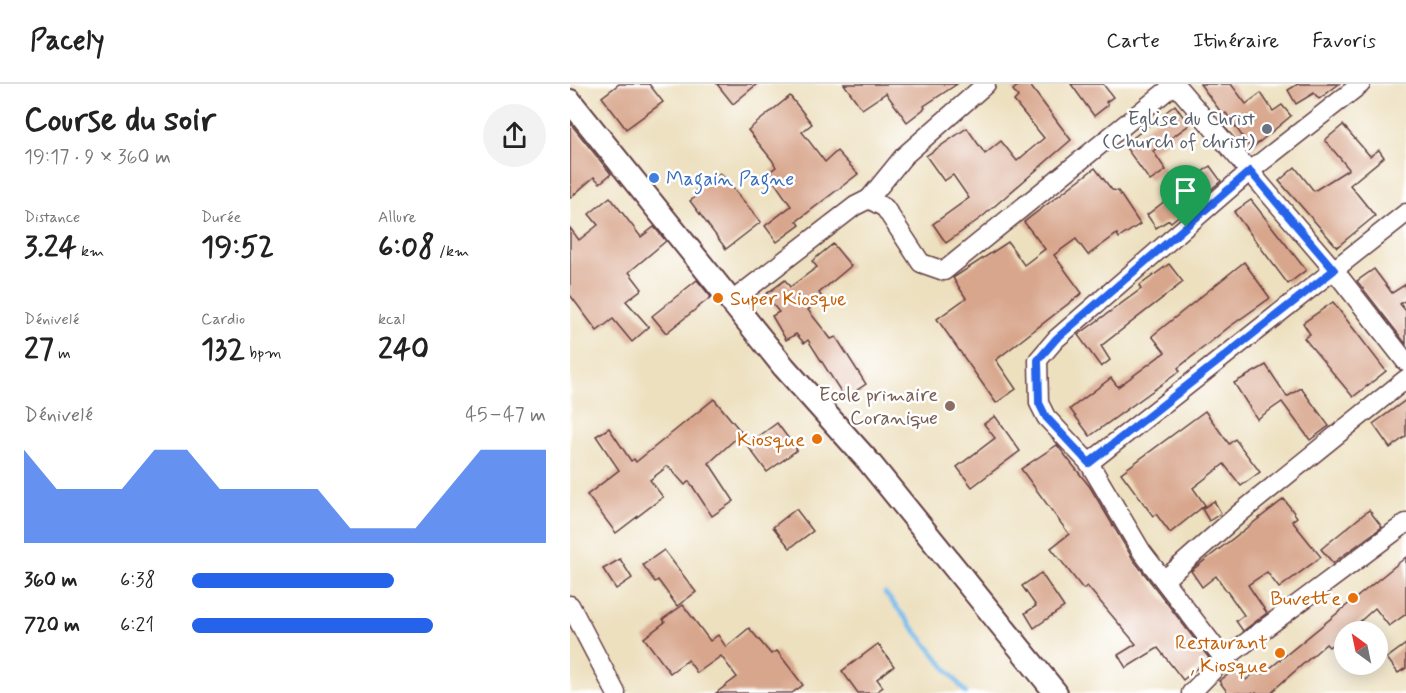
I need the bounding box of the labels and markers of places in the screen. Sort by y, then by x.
place label: Eglise du Christ (Church of christ) [1102,106,1255,156]
marker: Eglise du Christ (Church of christ) [1260,122,1274,136]
pin [1160,165,1211,227]
place label: Magain Pagne [666,166,794,195]
marker: Magain Pagne [647,171,661,185]
place label: Super Kiosque [730,286,847,313]
marker: Super Kiosque [711,291,725,305]
place label: Ecole primaire Coranique [819,382,938,432]
marker: Ecole primaire Coranique [943,399,957,413]
place label: Kiosque [737,427,805,454]
marker: Kiosque [810,432,824,446]
place label: Buvette [1270,586,1341,613]
marker: Buvette [1346,591,1360,605]
place label: Restaurant , Kiosque [1175,630,1268,680]
marker: Restaurant , Kiosque [1273,646,1287,660]

